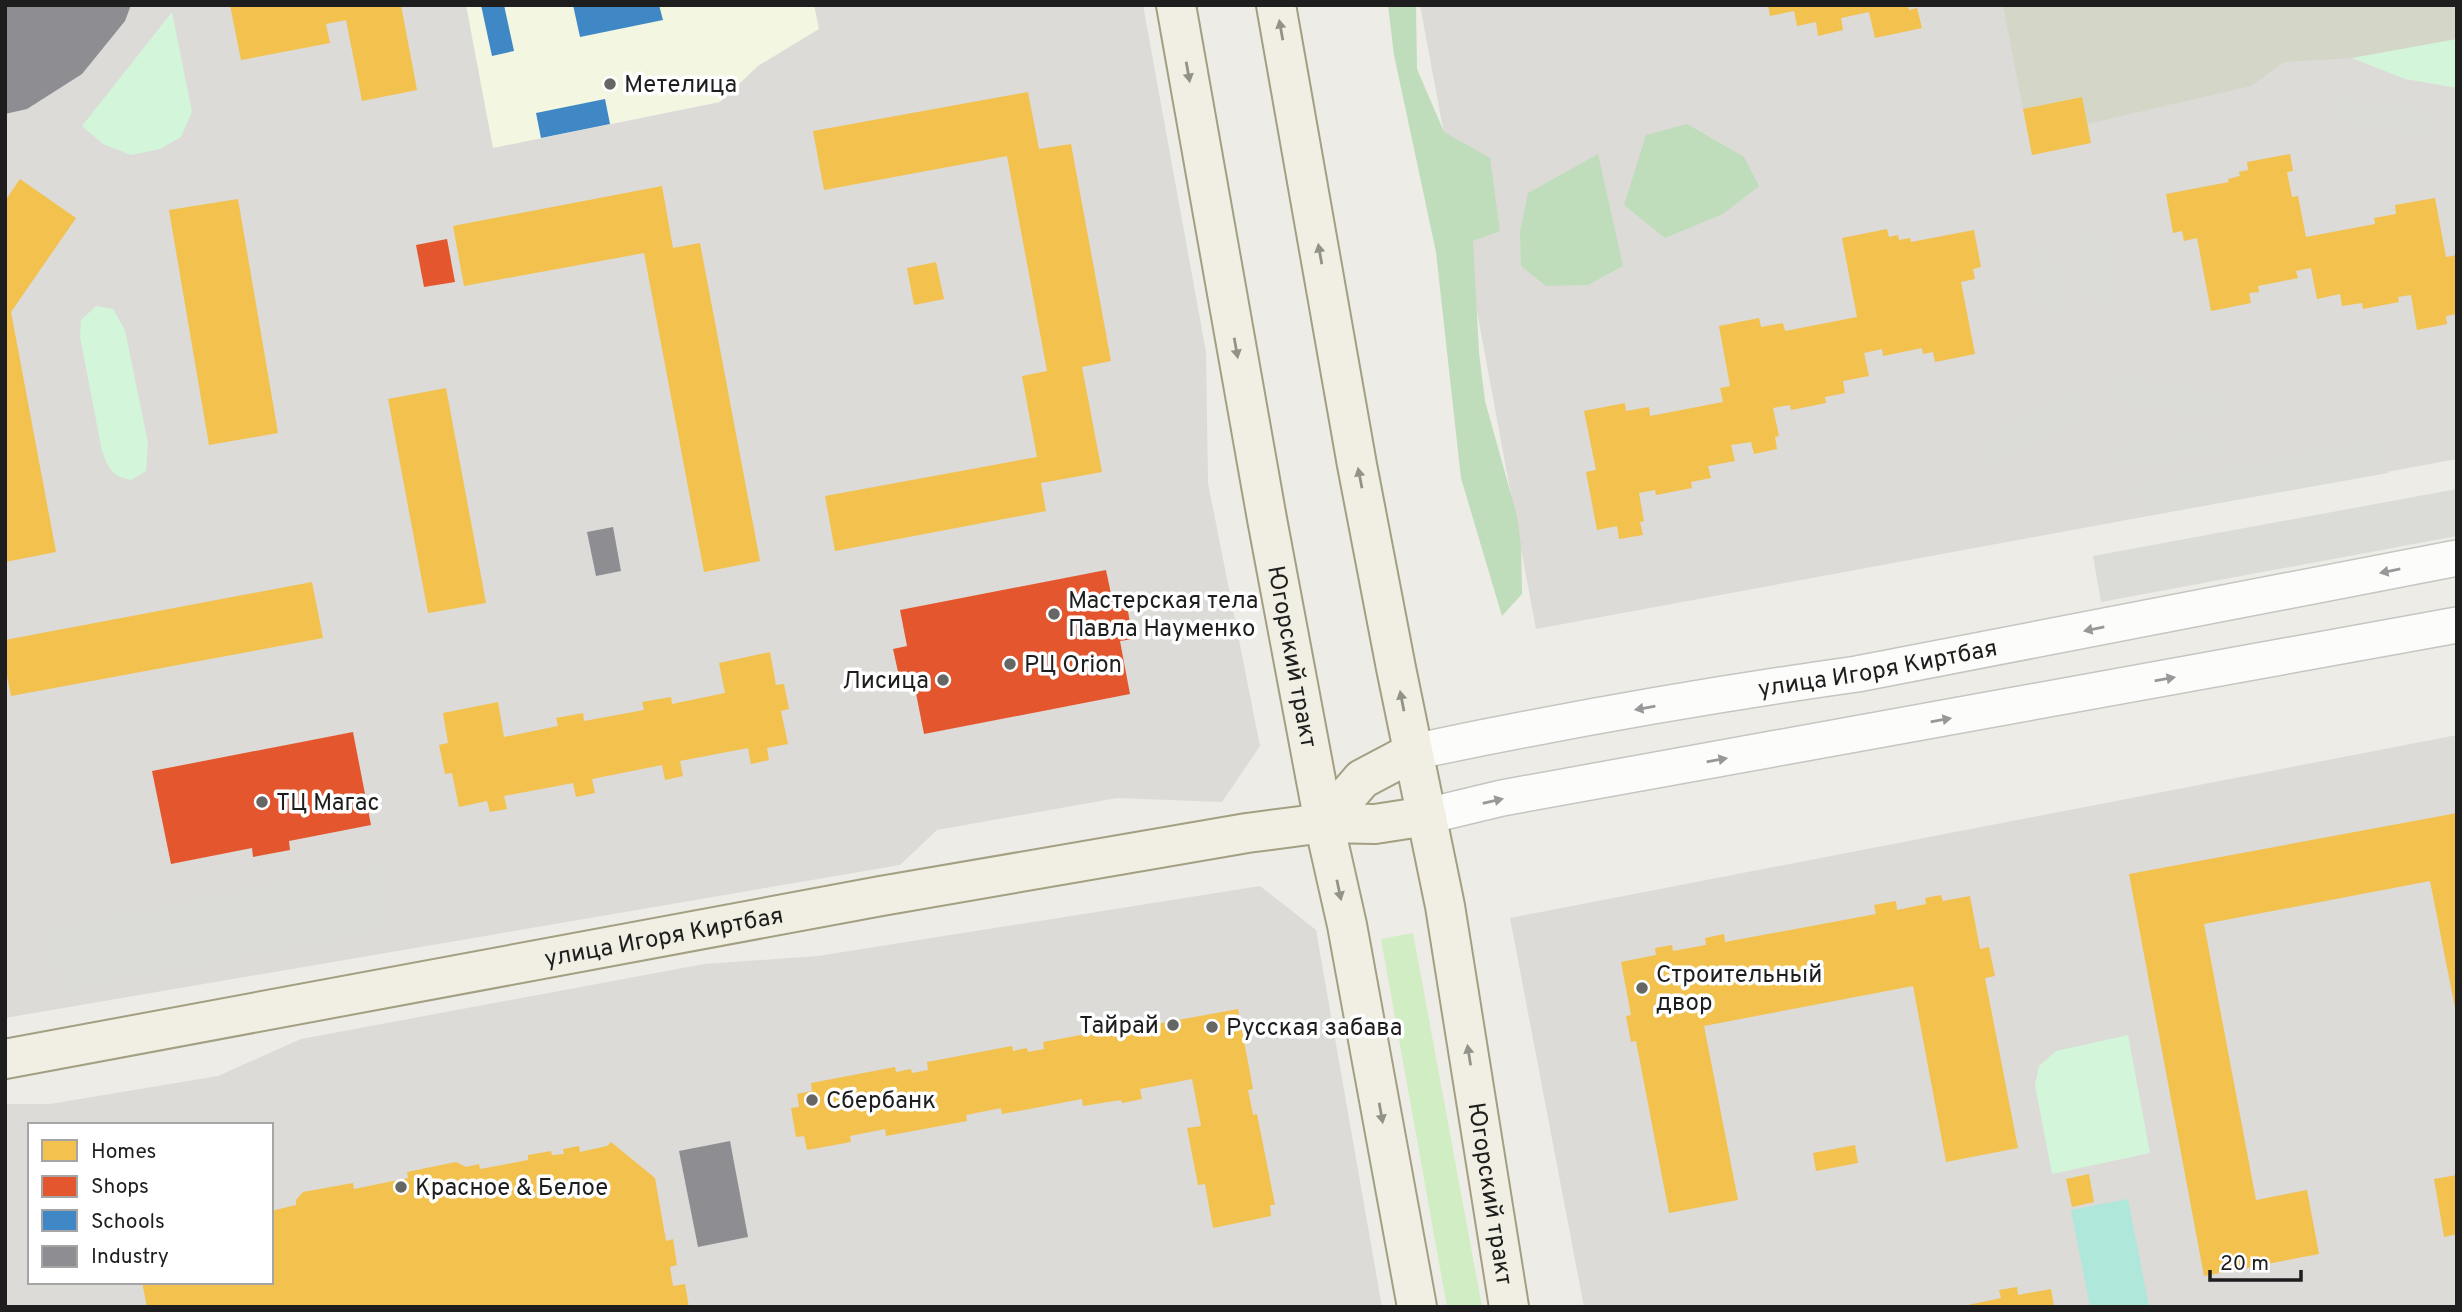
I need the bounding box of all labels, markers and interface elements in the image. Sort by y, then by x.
one-way arrow [1275,19,1286,41]
one-way arrow [1183,62,1194,84]
place label: Метелица [624,71,737,101]
marker: Метелица [602,76,618,92]
one-way arrow [1314,243,1325,265]
one-way arrow [1231,337,1242,359]
one-way arrow [1354,467,1365,489]
street label: Югорский тракт [1259,563,1323,751]
one-way arrow [2379,566,2401,577]
place label: Мастерская тела Павла Науменко [1068,587,1258,645]
marker: Мастерская тела Павла Науменко [1046,606,1062,622]
one-way arrow [2083,624,2105,635]
street label: улица Игоря Киртбая [1756,634,2000,706]
place label: РЦ Orion [1024,651,1122,681]
marker: РЦ Orion [1002,656,1018,672]
place label: Лисица [842,667,929,697]
marker: Лисица [935,672,951,688]
one-way arrow [2154,673,2176,684]
one-way arrow [1397,690,1408,712]
one-way arrow [1634,703,1656,714]
one-way arrow [1930,714,1952,725]
one-way arrow [1706,755,1728,766]
place label: ТЦ Магас [276,789,380,819]
marker: ТЦ Магас [254,794,270,810]
one-way arrow [1482,795,1504,806]
one-way arrow [1334,879,1345,901]
street label: улица Игоря Киртбая [542,901,786,975]
place label: Строительный двор [1656,961,1822,1019]
marker: Строительный двор [1634,980,1650,996]
place label: Тайрай [1079,1012,1159,1042]
place label: Русская забава [1226,1014,1402,1044]
marker: Тайрай [1165,1017,1181,1033]
marker: Русская забава [1204,1019,1220,1035]
one-way arrow [1463,1044,1474,1066]
place label: Сбербанк [826,1087,936,1117]
marker: Сбербанк [804,1092,820,1108]
street label: Югорский тракт [1460,1100,1518,1288]
one-way arrow [1376,1102,1387,1124]
legend [28,1123,273,1284]
text: Homes [91,1139,156,1166]
text: Shops [91,1174,149,1201]
place label: Красное & Белое [415,1174,608,1204]
marker: Красное & Белое [393,1179,409,1195]
text: Schools [91,1209,165,1236]
scale bar [2210,1238,2301,1282]
text: Industry [91,1244,169,1271]
text: 20 m [2220,1251,2269,1278]

